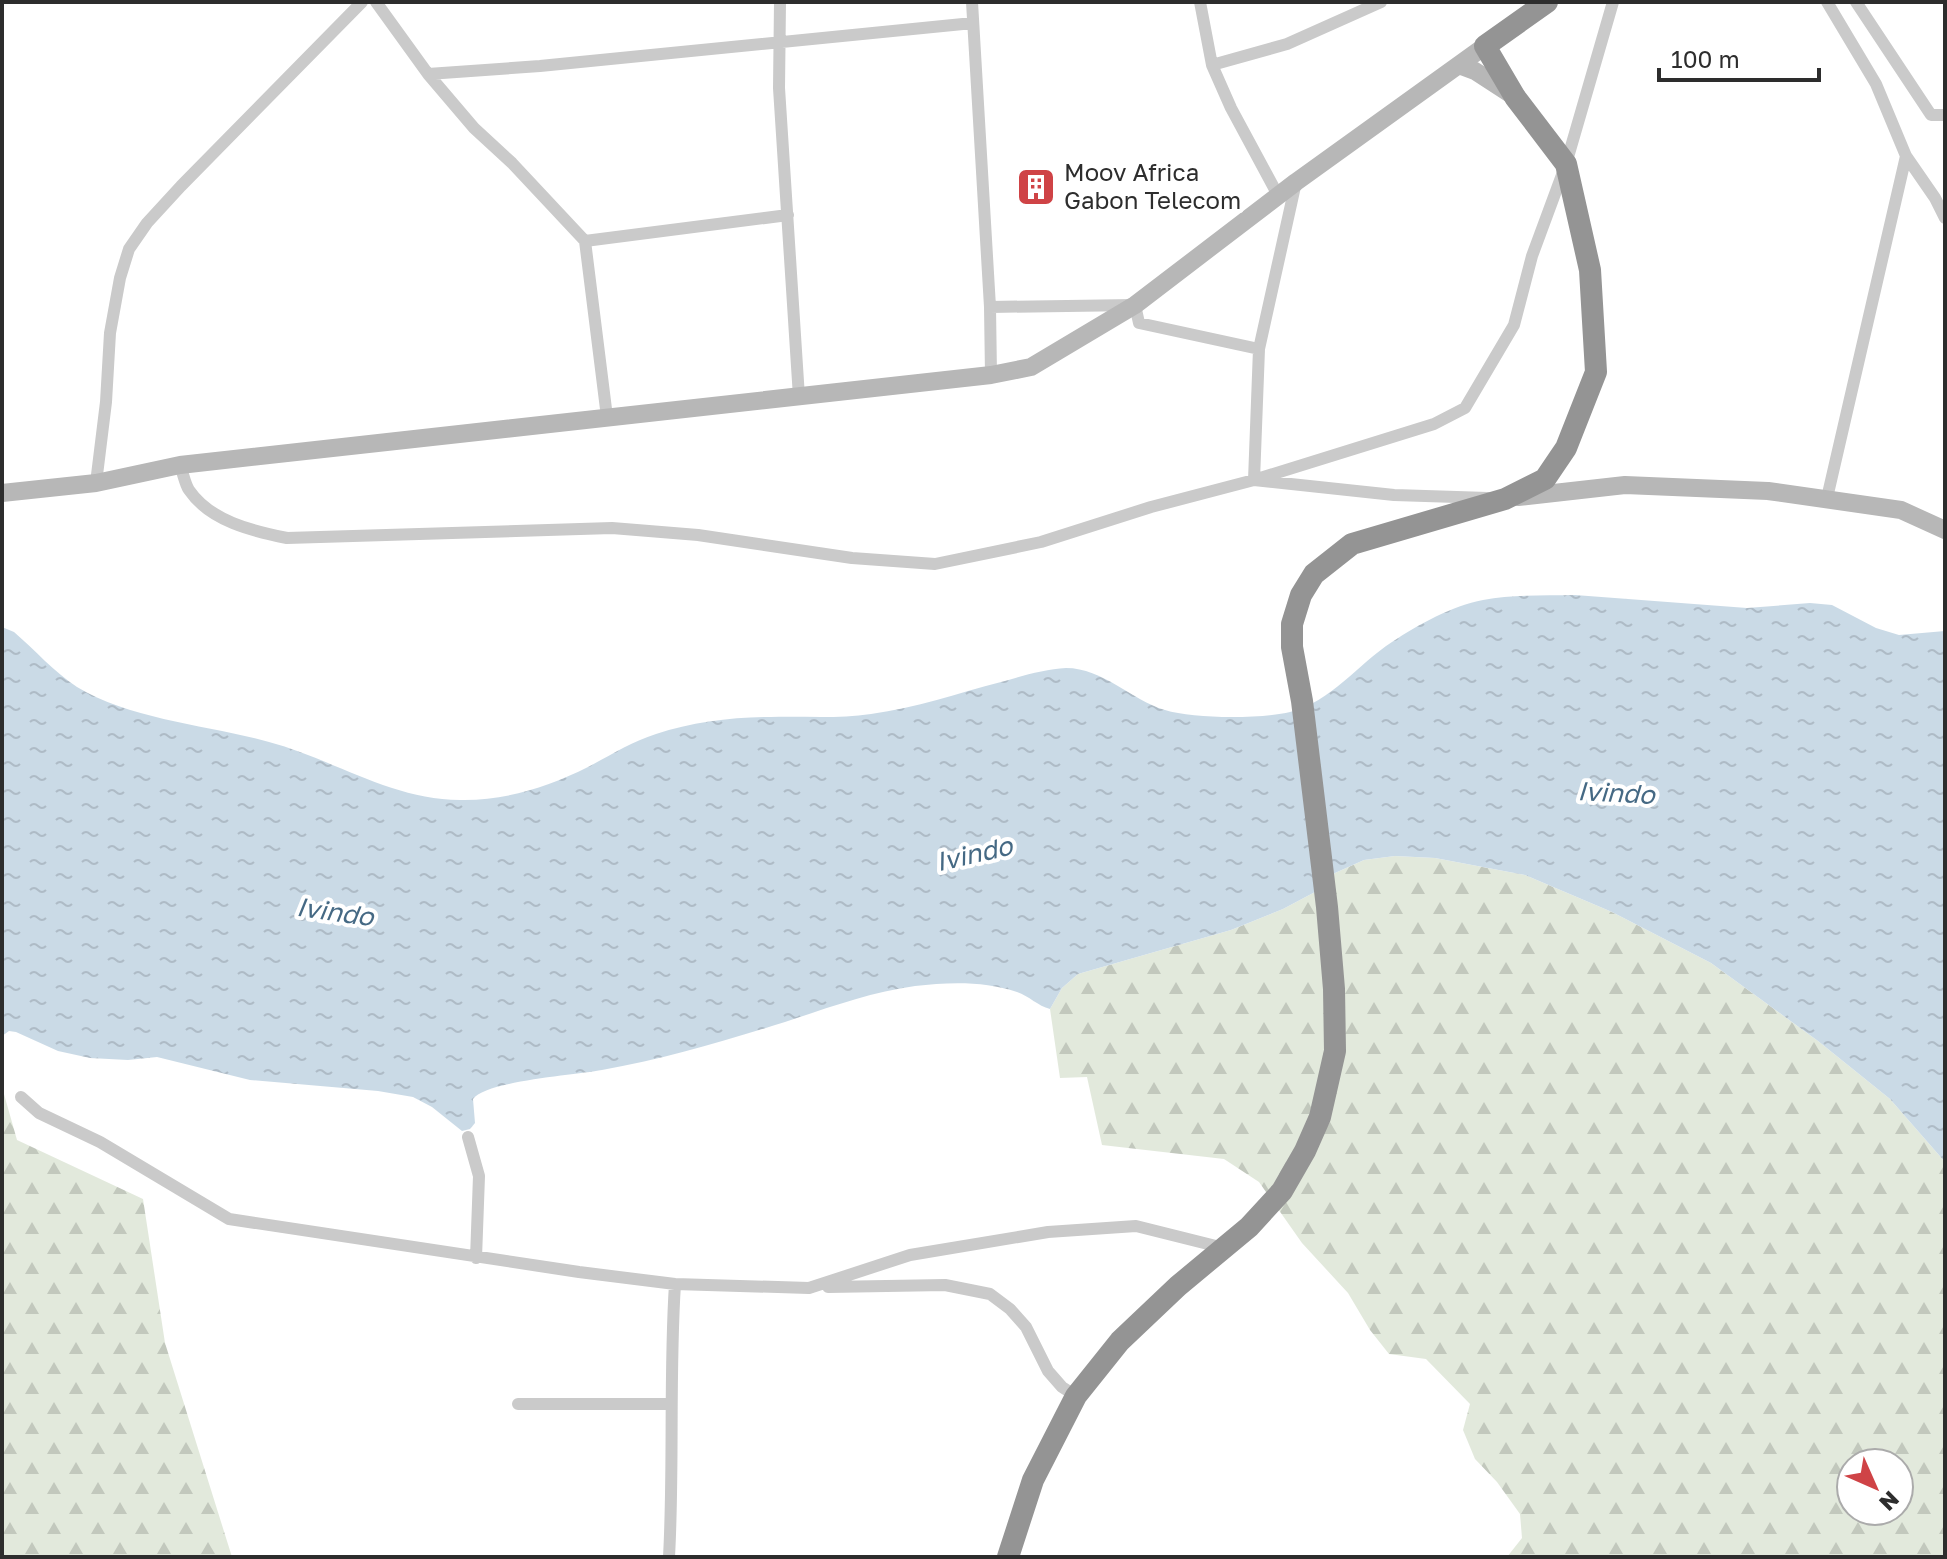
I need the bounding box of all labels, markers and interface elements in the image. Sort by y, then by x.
scale bar [1659,32,1819,82]
text: 100 m [1671,44,1740,73]
place label: Moov Africa Gabon Telecom [1064,157,1241,214]
building icon: Moov Africa Gabon Telecom [1015,166,1057,208]
water label: Ivindo [1577,775,1657,810]
water label: Ivindo [933,829,1016,877]
water label: Ivindo [295,891,377,932]
north arrow [1835,1447,1915,1527]
text: N [1874,1486,1905,1517]

